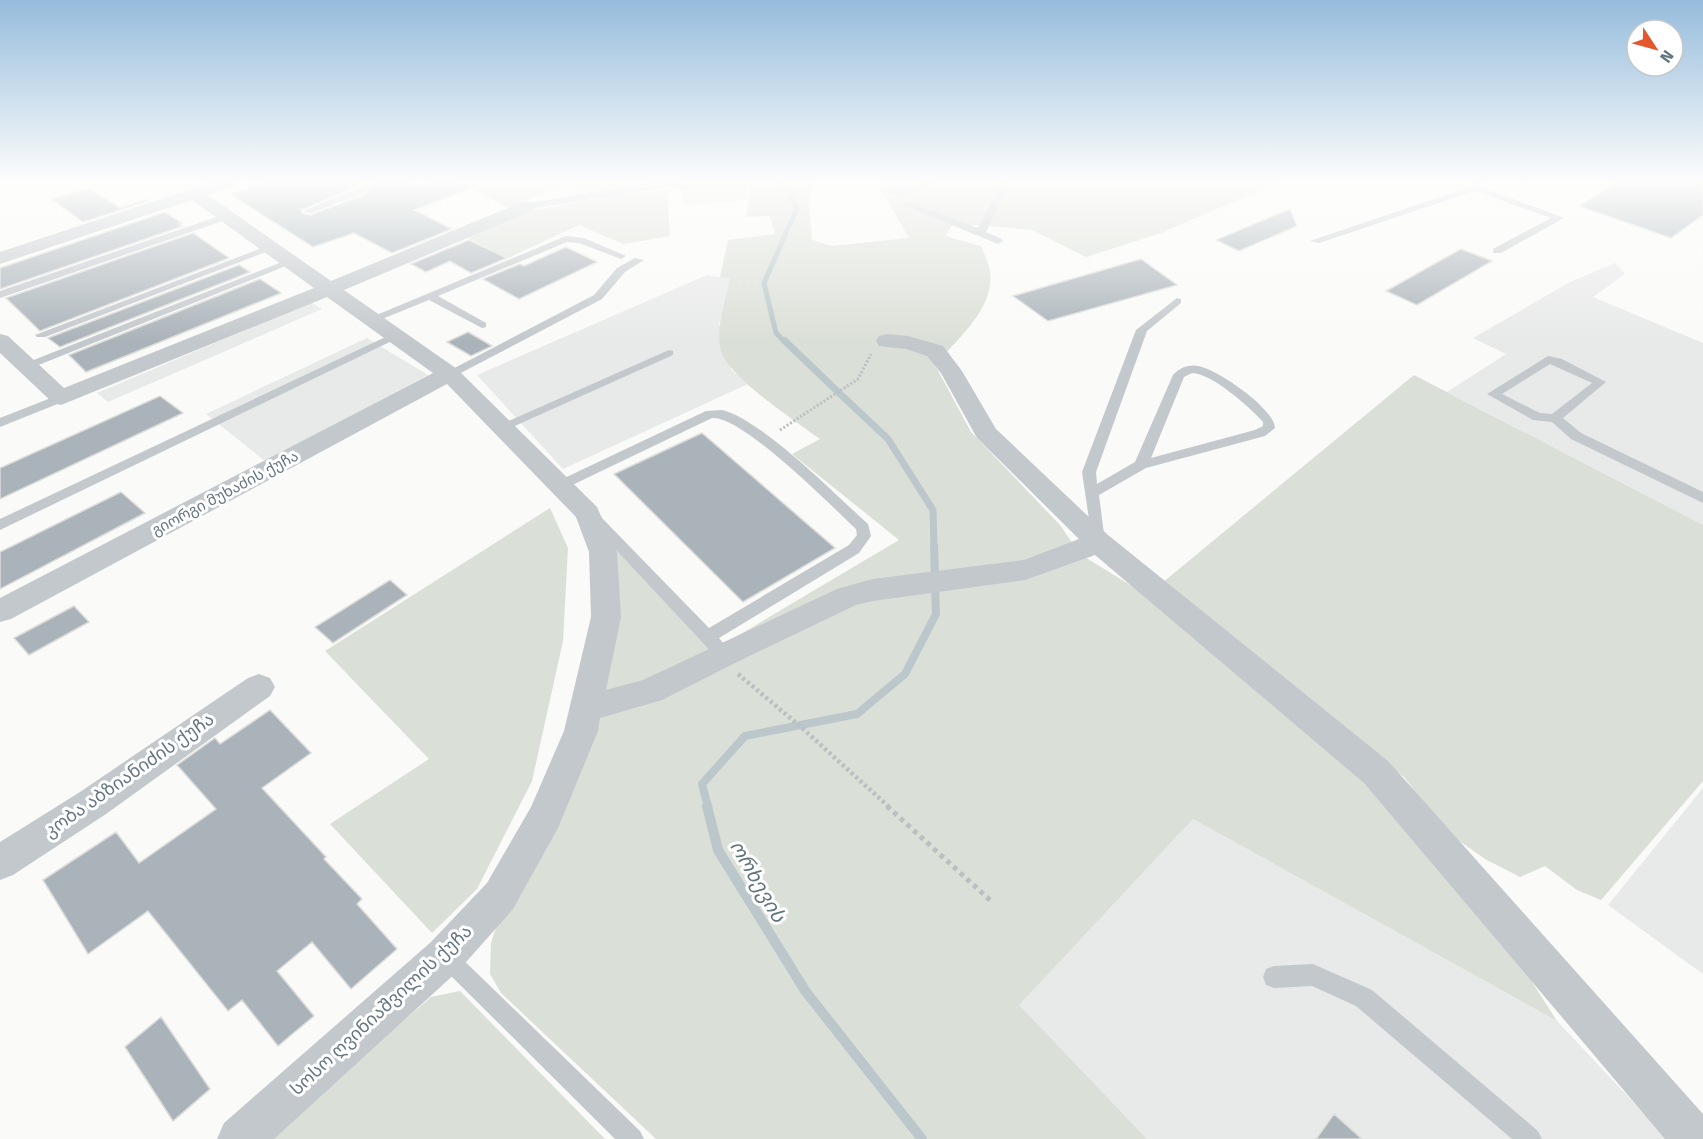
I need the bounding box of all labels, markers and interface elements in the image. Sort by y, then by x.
north arrow [1625,18,1685,78]
text: N [1656,47,1678,66]
street label: გიორგი მუხაძის ქუჩა [149,447,301,539]
street label: კობა აბზიანიძის ქუჩა [40,708,218,842]
water label: ორხევის [725,836,792,927]
street label: სოსო ღვინიაშვილის ქუჩა [286,920,476,1100]

